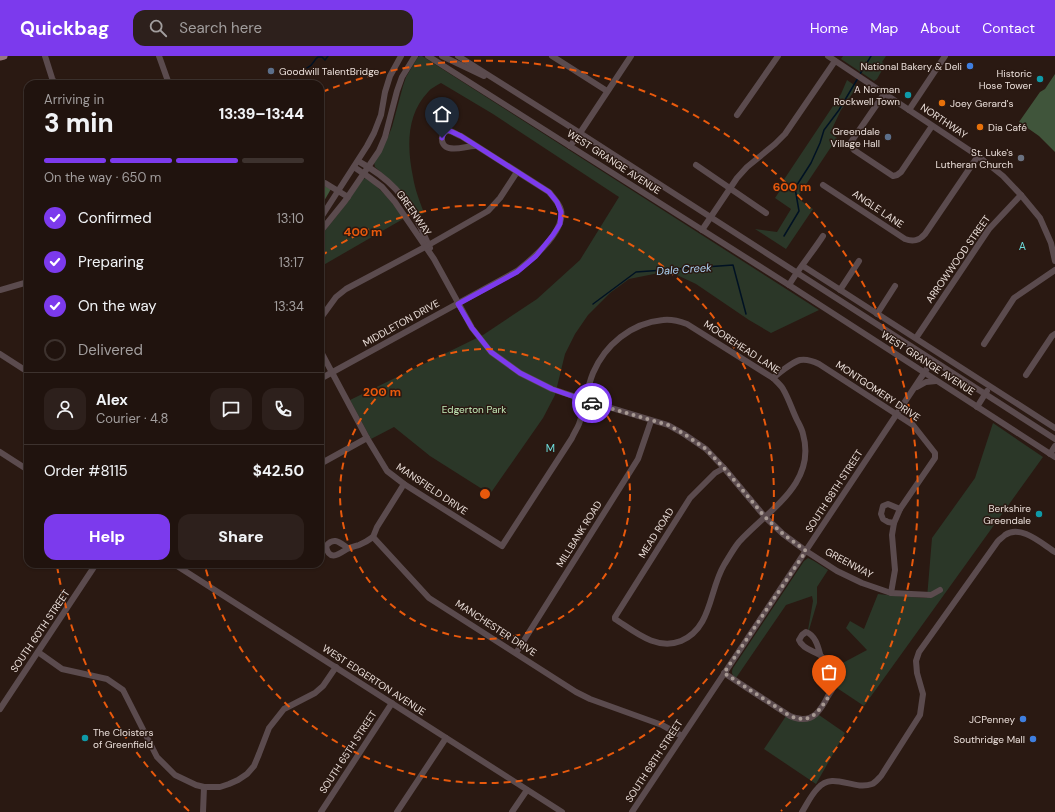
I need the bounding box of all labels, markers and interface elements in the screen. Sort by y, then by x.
search box [133,10,413,46]
text: Quickbag [20,16,109,41]
icon: search [147,17,169,39]
text: Search here [179,18,262,38]
text: Home [810,19,848,37]
text: Map [870,19,898,37]
text: About [920,19,960,37]
text: Contact [982,19,1035,37]
place label: National Bakery & Deli [861,60,962,73]
marker: National Bakery & Deli [965,61,975,71]
place label: Goodwill TalentBridge [279,65,380,78]
marker: Goodwill TalentBridge [266,66,276,76]
place label: Historic Hose Tower [979,67,1032,92]
marker: Historic Hose Tower [1035,74,1045,84]
place label: A Norman Rockwell Town [834,83,900,108]
marker: A Norman Rockwell Town [903,90,913,100]
text: Arriving in [44,91,104,108]
pin [425,97,459,138]
place label: Joey Gerard's [950,97,1013,110]
marker: Joey Gerard's [937,98,947,108]
street label: NORTHWAY [918,101,970,142]
icon: home [431,103,453,125]
text: 13:39–13:44 [219,104,304,124]
text: 3 min [44,106,114,140]
place label: Dia Café [988,121,1027,134]
marker: Dia Café [975,122,985,132]
place label: Greendale Village Hall [831,125,880,150]
street label: WEST GRANGE AVENUE [565,127,664,197]
marker: Greendale Village Hall [883,132,893,142]
place label: St. Luke's Lutheran Church [935,146,1013,171]
marker: St. Luke's Lutheran Church [1016,153,1026,163]
text: On the way · 650 m [44,169,161,186]
text: 600 m [773,179,811,195]
street label: ANGLE LANE [850,187,906,231]
street label: GREENWAY [394,188,434,238]
icon: check [44,207,66,229]
text: Confirmed [78,208,152,228]
text: 13:10 [277,210,304,227]
street label: ARROWWOOD STREET [923,212,993,305]
text: 400 m [344,224,382,240]
district label: A [1019,239,1027,253]
icon: check [44,251,66,273]
text: Preparing [78,252,144,272]
text: 13:17 [279,254,304,271]
water label: Dale Creek [656,260,713,278]
icon: check [44,295,66,317]
text: On the way [78,296,157,316]
street label: MIDDLETON DRIVE [360,296,442,349]
text: 13:34 [274,298,304,315]
street label: MOOREHEAD LANE [701,317,783,377]
street label: WEST GRANGE AVENUE [879,328,978,398]
text: Delivered [78,340,143,360]
street label: MONTGOMERY DRIVE [833,358,923,424]
courier [572,383,612,423]
text: 200 m [363,384,401,400]
button: person [44,388,86,430]
button: chat [210,388,252,430]
button: phone [262,388,304,430]
text: Alex [96,390,128,410]
icon: car [581,392,603,414]
park label: Edgerton Park [442,403,506,416]
text: Courier · 4.8 [96,410,168,427]
district label: M [546,441,556,455]
street label: SOUTH 68TH STREET [802,447,866,535]
street label: MANSFIELD DRIVE [394,460,470,518]
text: Order #8115 [44,461,128,481]
text: $42.50 [253,461,304,481]
centre of rings [478,487,492,501]
street label: MILLBANK ROAD [553,498,605,570]
place label: Berkshire Greendale [983,502,1031,527]
street label: MEAD ROAD [635,505,677,561]
marker: Berkshire Greendale [1034,509,1044,519]
button: Help [44,514,170,560]
button: Share [178,514,304,560]
street label: GREENWAY [823,545,875,581]
street label: SOUTH 60TH STREET [7,587,73,675]
street label: MANCHESTER DRIVE [453,597,539,659]
street label: WEST EDGERTON AVENUE [320,642,428,718]
pin [812,655,846,696]
icon: bag [818,661,840,683]
street label: SOUTH 65TH STREET [316,708,380,796]
place label: JCPenney [969,713,1015,726]
marker: JCPenney [1018,714,1028,724]
street label: SOUTH 68TH STREET [622,717,686,805]
place label: The Cloisters of Greenfield [93,726,153,751]
marker: The Cloisters of Greenfield [80,733,90,743]
place label: Southridge Mall [953,733,1025,746]
marker: Southridge Mall [1028,734,1038,744]

